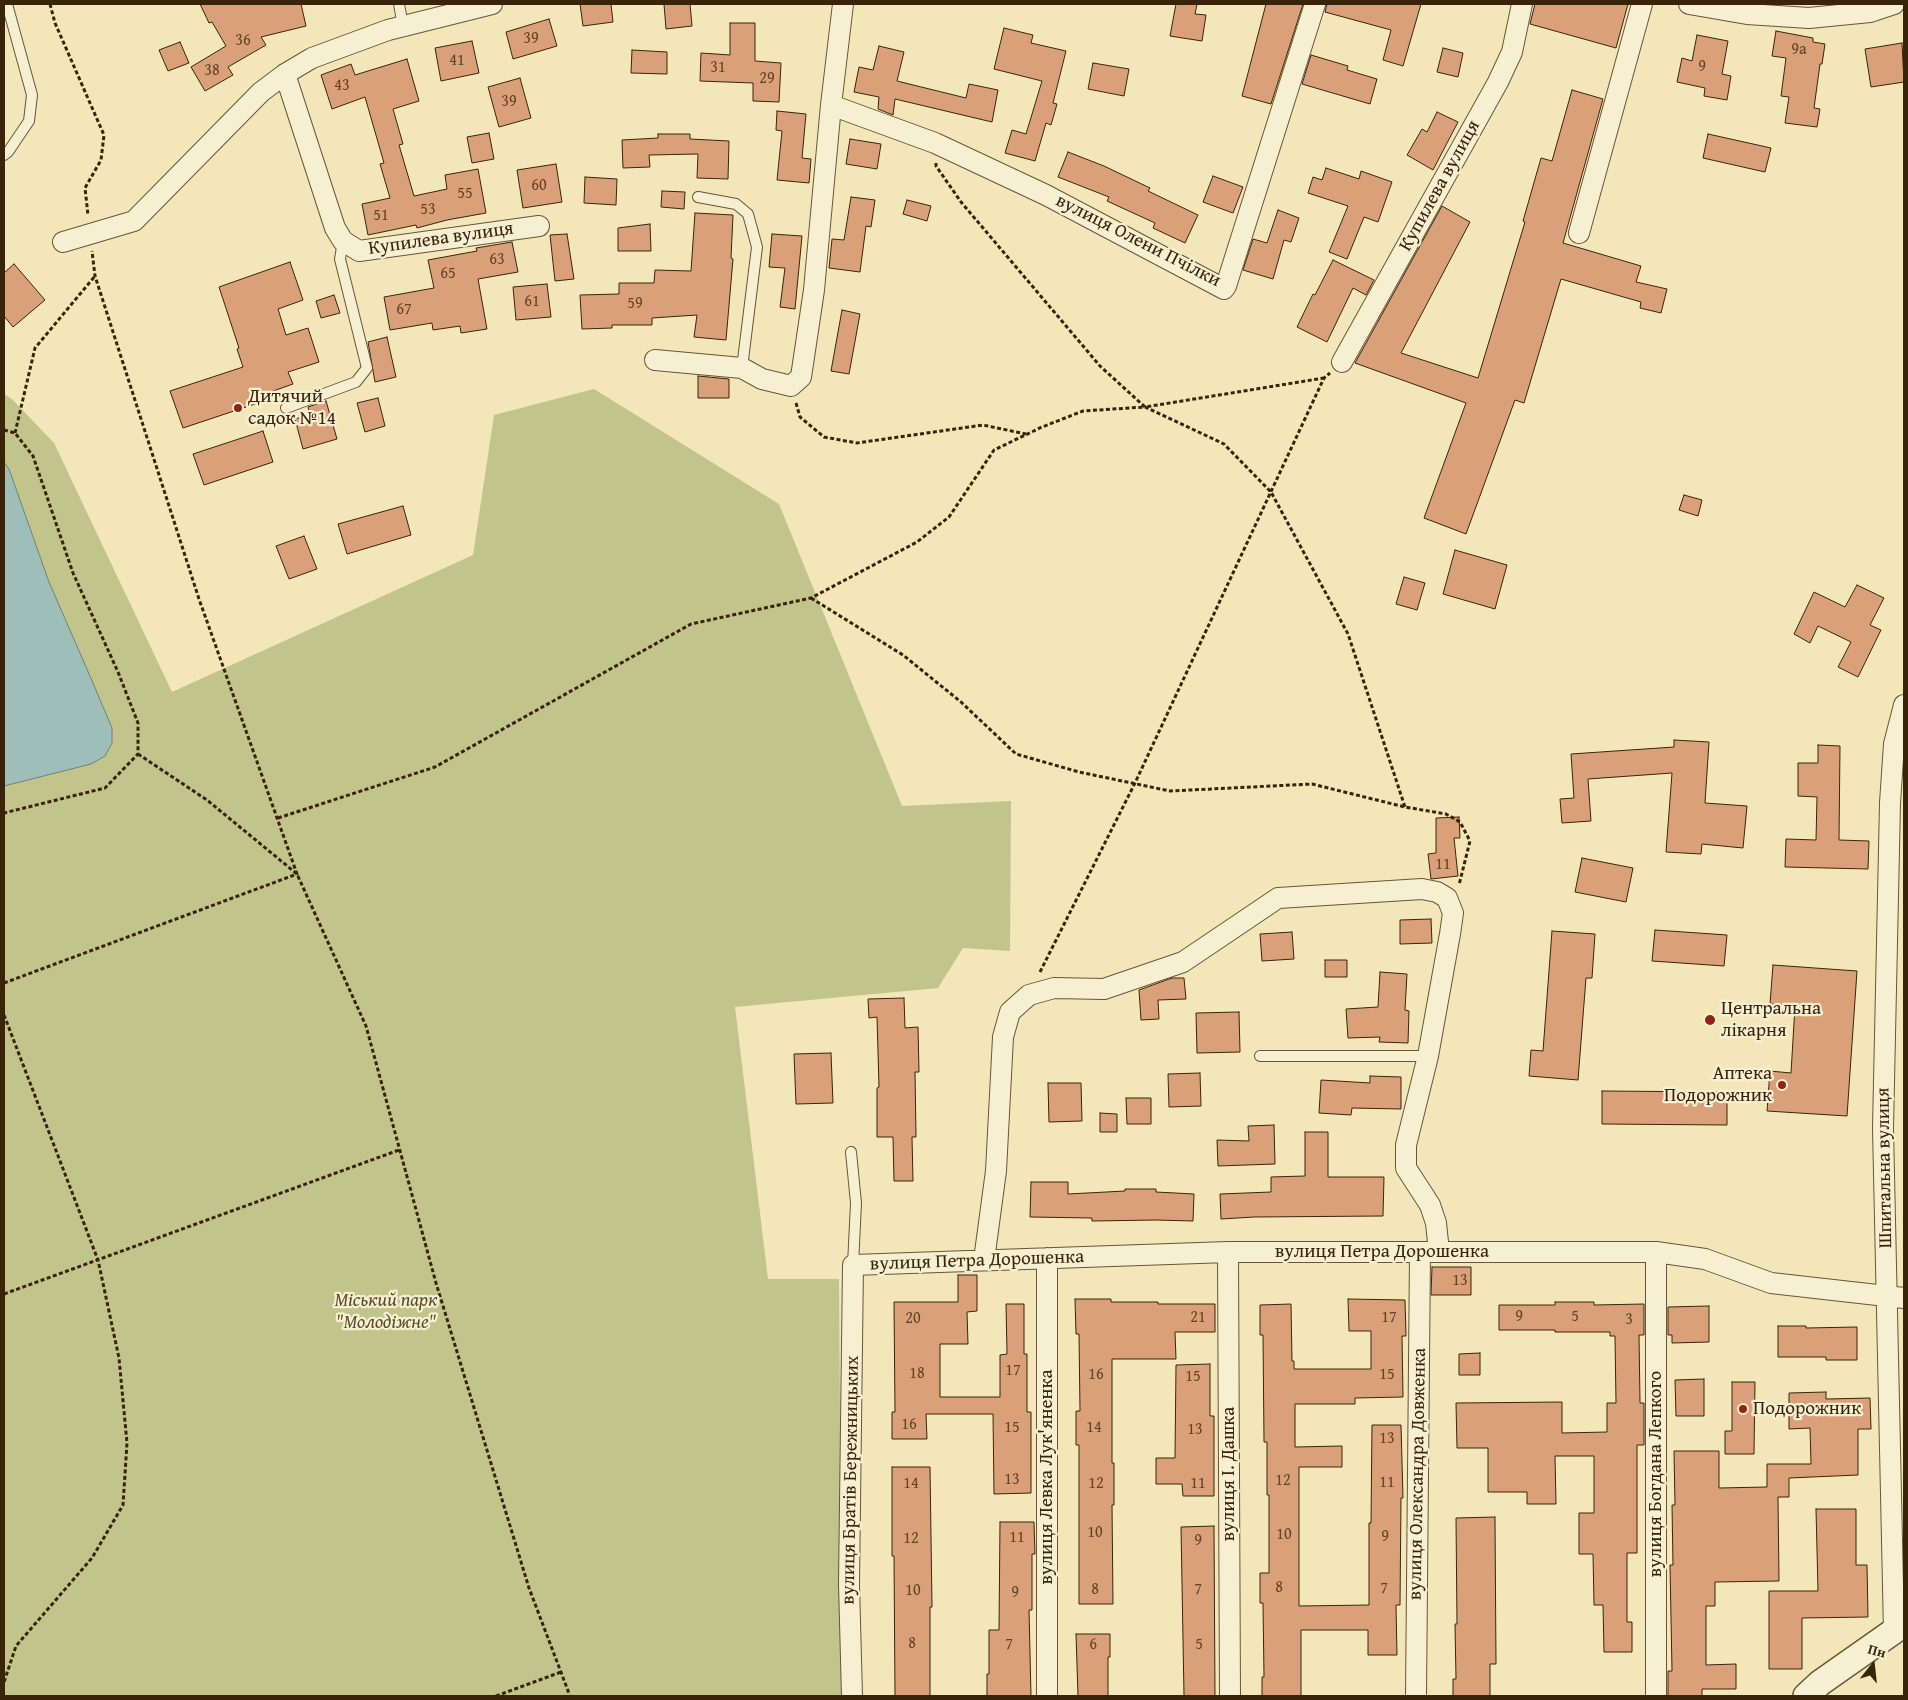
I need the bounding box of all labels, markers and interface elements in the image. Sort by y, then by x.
house number: 39 [523,29,539,49]
house number: 36 [235,31,251,51]
house number: 9а [1791,40,1807,60]
house number: 41 [449,51,465,71]
house number: 9 [1698,57,1706,77]
house number: 31 [710,58,726,78]
house number: 38 [204,61,220,81]
house number: 29 [759,69,775,89]
house number: 43 [334,76,350,96]
house number: 39 [501,92,517,112]
street label: Купилева вулиця [1395,116,1485,256]
house number: 60 [531,176,547,196]
house number: 55 [457,184,473,204]
street label: вулиця Олени Пчілки [1052,189,1224,293]
house number: 53 [420,200,436,220]
house number: 51 [373,206,389,226]
street label: Купилева вулиця [367,218,515,260]
house number: 63 [489,250,505,270]
house number: 65 [440,264,456,284]
house number: 61 [524,292,540,312]
house number: 59 [627,294,643,314]
house number: 67 [396,300,412,320]
place label: Дитячий садок №14 [248,386,336,430]
marker: Дитячий садок №14 [232,402,244,414]
house number: 11 [1435,855,1451,875]
place label: Центральна лікарня [1721,998,1821,1042]
marker: Центральна лікарня [1703,1013,1717,1027]
place label: Аптека Подорожник [1664,1063,1772,1107]
marker: Аптека Подорожник [1776,1079,1788,1091]
street label: Шпитальна вулиця [1872,1087,1898,1249]
street label: вулиця Петра Дорошенка [1275,1241,1489,1263]
street label: вулиця Петра Дорошенка [870,1246,1084,1276]
house number: 13 [1452,1271,1468,1291]
park label: Міський парк "Молодіжне" [334,1290,438,1334]
house number: 9 [1515,1307,1523,1327]
house number: 5 [1571,1307,1579,1327]
house number: 21 [1190,1308,1206,1328]
house number: 17 [1381,1308,1397,1328]
house number: 20 [905,1309,921,1329]
house number: 3 [1625,1310,1633,1330]
street label: вулиця Олександра Довженка [1404,1348,1432,1600]
street label: вулиця Братів Бережницьких [837,1355,865,1605]
house number: 17 [1005,1361,1021,1381]
house number: 18 [909,1364,925,1384]
house number: 16 [1088,1365,1104,1385]
house number: 15 [1379,1365,1395,1385]
house number: 15 [1185,1367,1201,1387]
street label: вулиця Левка Лук'яненка [1036,1370,1058,1584]
street label: вулиця Богдана Лепкого [1645,1371,1667,1577]
place label: Подорожник [1753,1398,1861,1420]
marker: Подорожник [1737,1403,1749,1415]
street label: вулиця І. Дашка [1218,1407,1240,1541]
house number: 16 [901,1415,917,1435]
house number: 15 [1004,1418,1020,1438]
house number: 14 [1086,1418,1102,1438]
house number: 13 [1187,1420,1203,1440]
house number: 13 [1379,1429,1395,1449]
house number: 13 [1004,1470,1020,1490]
house number: 12 [1275,1471,1291,1491]
house number: 11 [1379,1473,1395,1493]
house number: 14 [903,1474,919,1494]
house number: 12 [1088,1474,1104,1494]
house number: 11 [1190,1474,1206,1494]
house number: 10 [1087,1523,1103,1543]
house number: 10 [1276,1525,1292,1545]
house number: 9 [1381,1527,1389,1547]
house number: 11 [1009,1528,1025,1548]
house number: 12 [903,1529,919,1549]
house number: 9 [1194,1531,1202,1551]
house number: 8 [1275,1578,1283,1598]
house number: 7 [1380,1579,1388,1599]
house number: 8 [1091,1580,1099,1600]
house number: 7 [1194,1580,1202,1600]
house number: 10 [905,1581,921,1601]
house number: 9 [1011,1583,1019,1603]
house number: 8 [908,1634,916,1654]
house number: 7 [1005,1635,1013,1655]
house number: 6 [1089,1635,1097,1655]
house number: 5 [1195,1635,1203,1655]
text: Пн [1866,1638,1889,1663]
north arrow [1848,1640,1898,1690]

